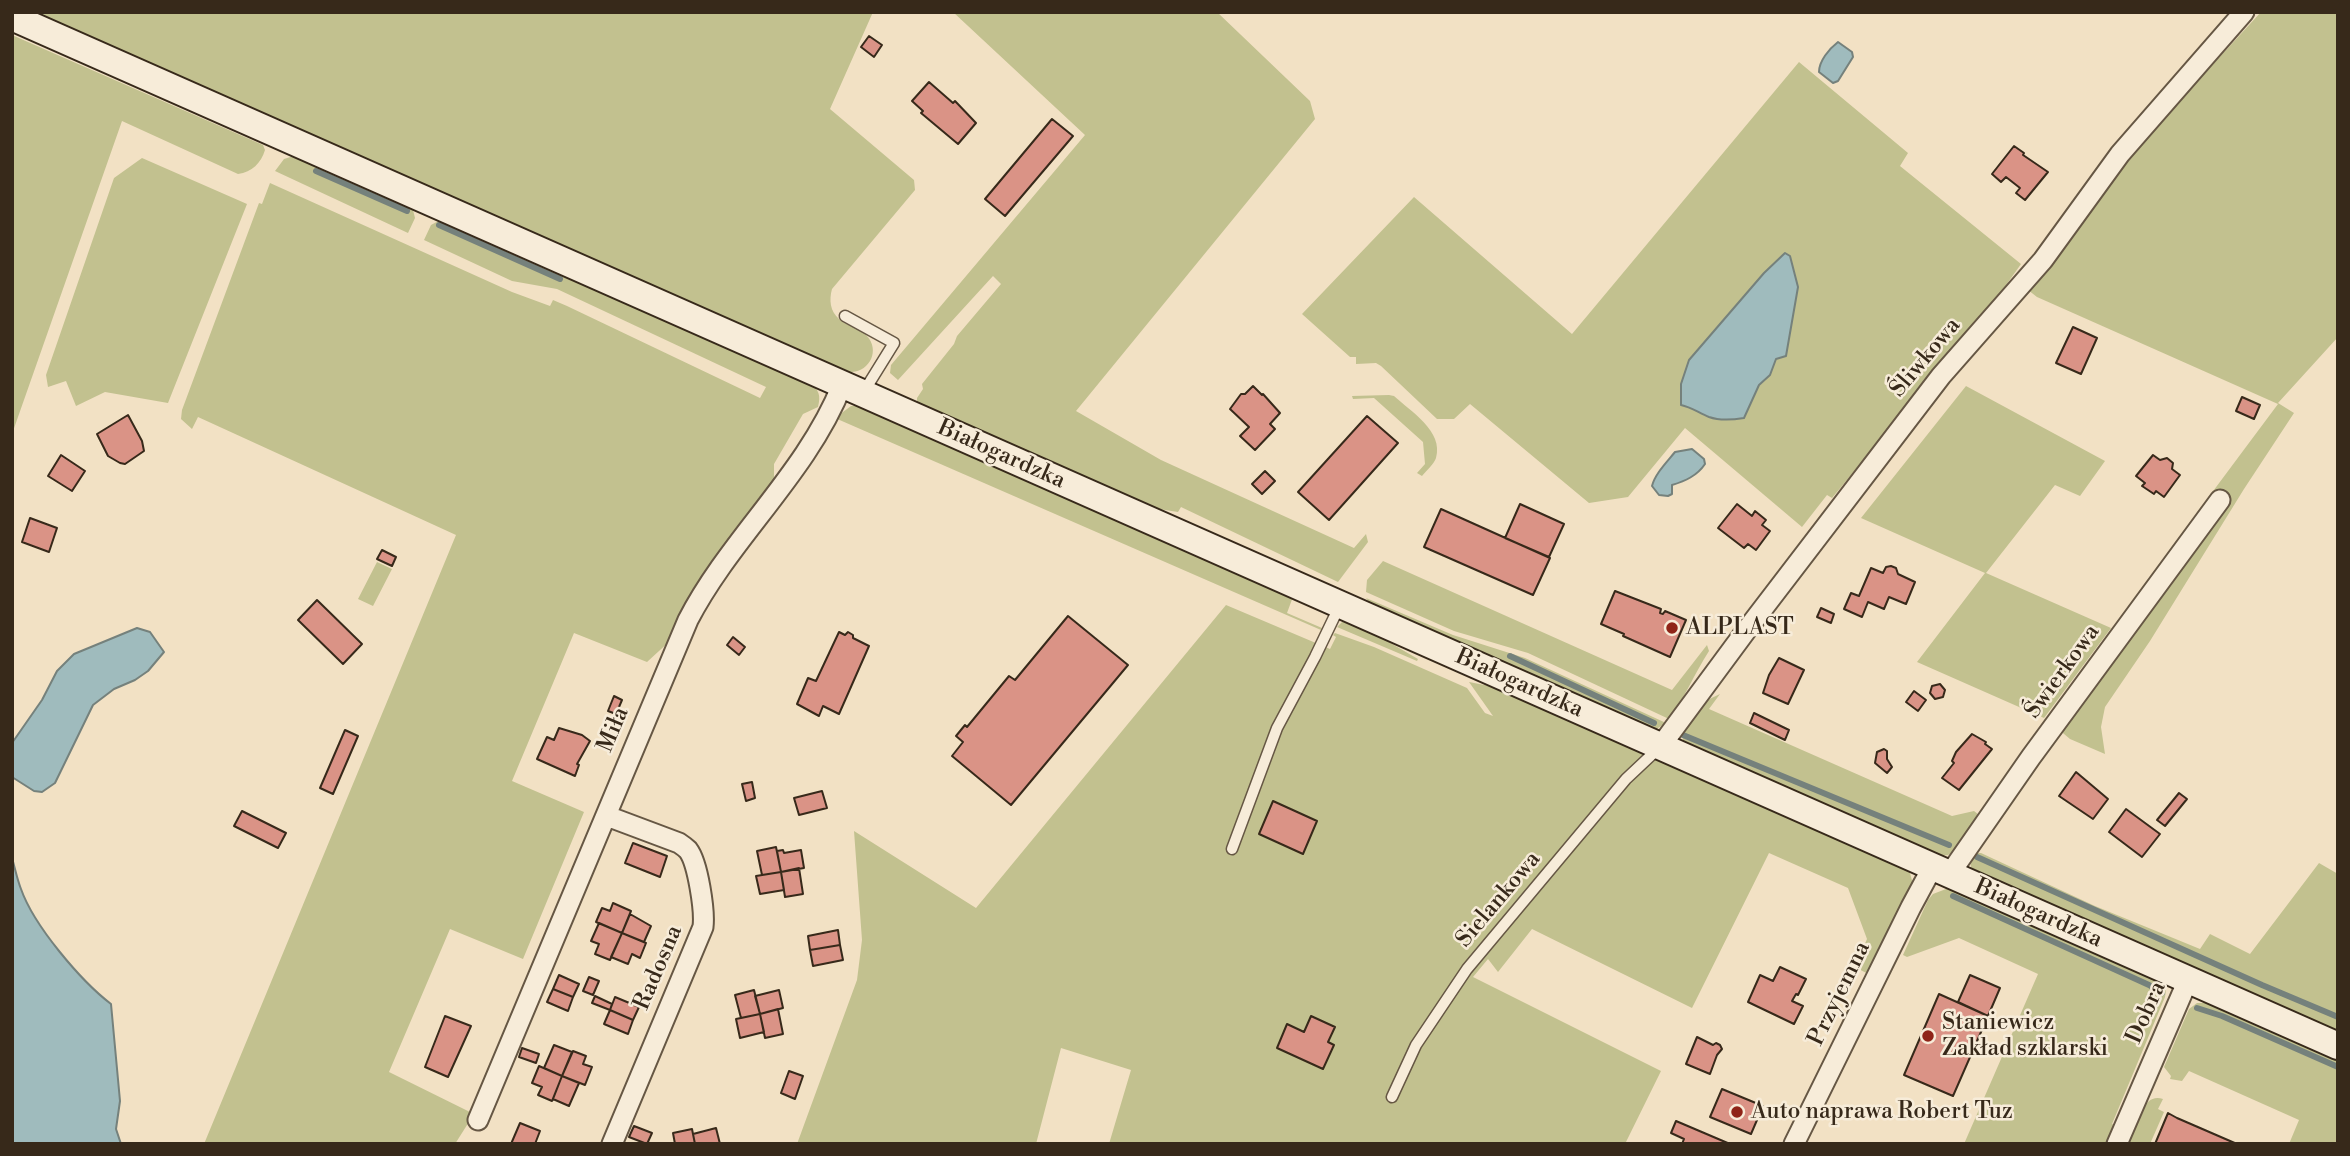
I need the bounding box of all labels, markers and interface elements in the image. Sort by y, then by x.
street label: Śliwkowa [1885,313,1967,403]
street label: Białogardzka [933,415,1069,495]
place label: ALPLAST [1686,614,1794,642]
marker: ALPLAST [1664,620,1680,636]
street label: Świerkowa [2020,620,2106,724]
street label: Białogardzka [1451,644,1587,724]
street label: Miła [592,703,636,757]
street label: Sielankowa [1451,847,1547,953]
street label: Białogardzka [1970,874,2106,954]
street label: Radosna [629,921,689,1015]
street label: Przyjemna [1803,937,1877,1051]
street label: Dobra [2121,978,2173,1048]
place label: Staniewicz Zakład szklarski [1942,1009,2108,1063]
marker: Staniewicz Zakład szklarski [1920,1028,1936,1044]
place label: Auto naprawa Robert Tuz [1751,1098,2013,1126]
marker: Auto naprawa Robert Tuz [1729,1104,1745,1120]

